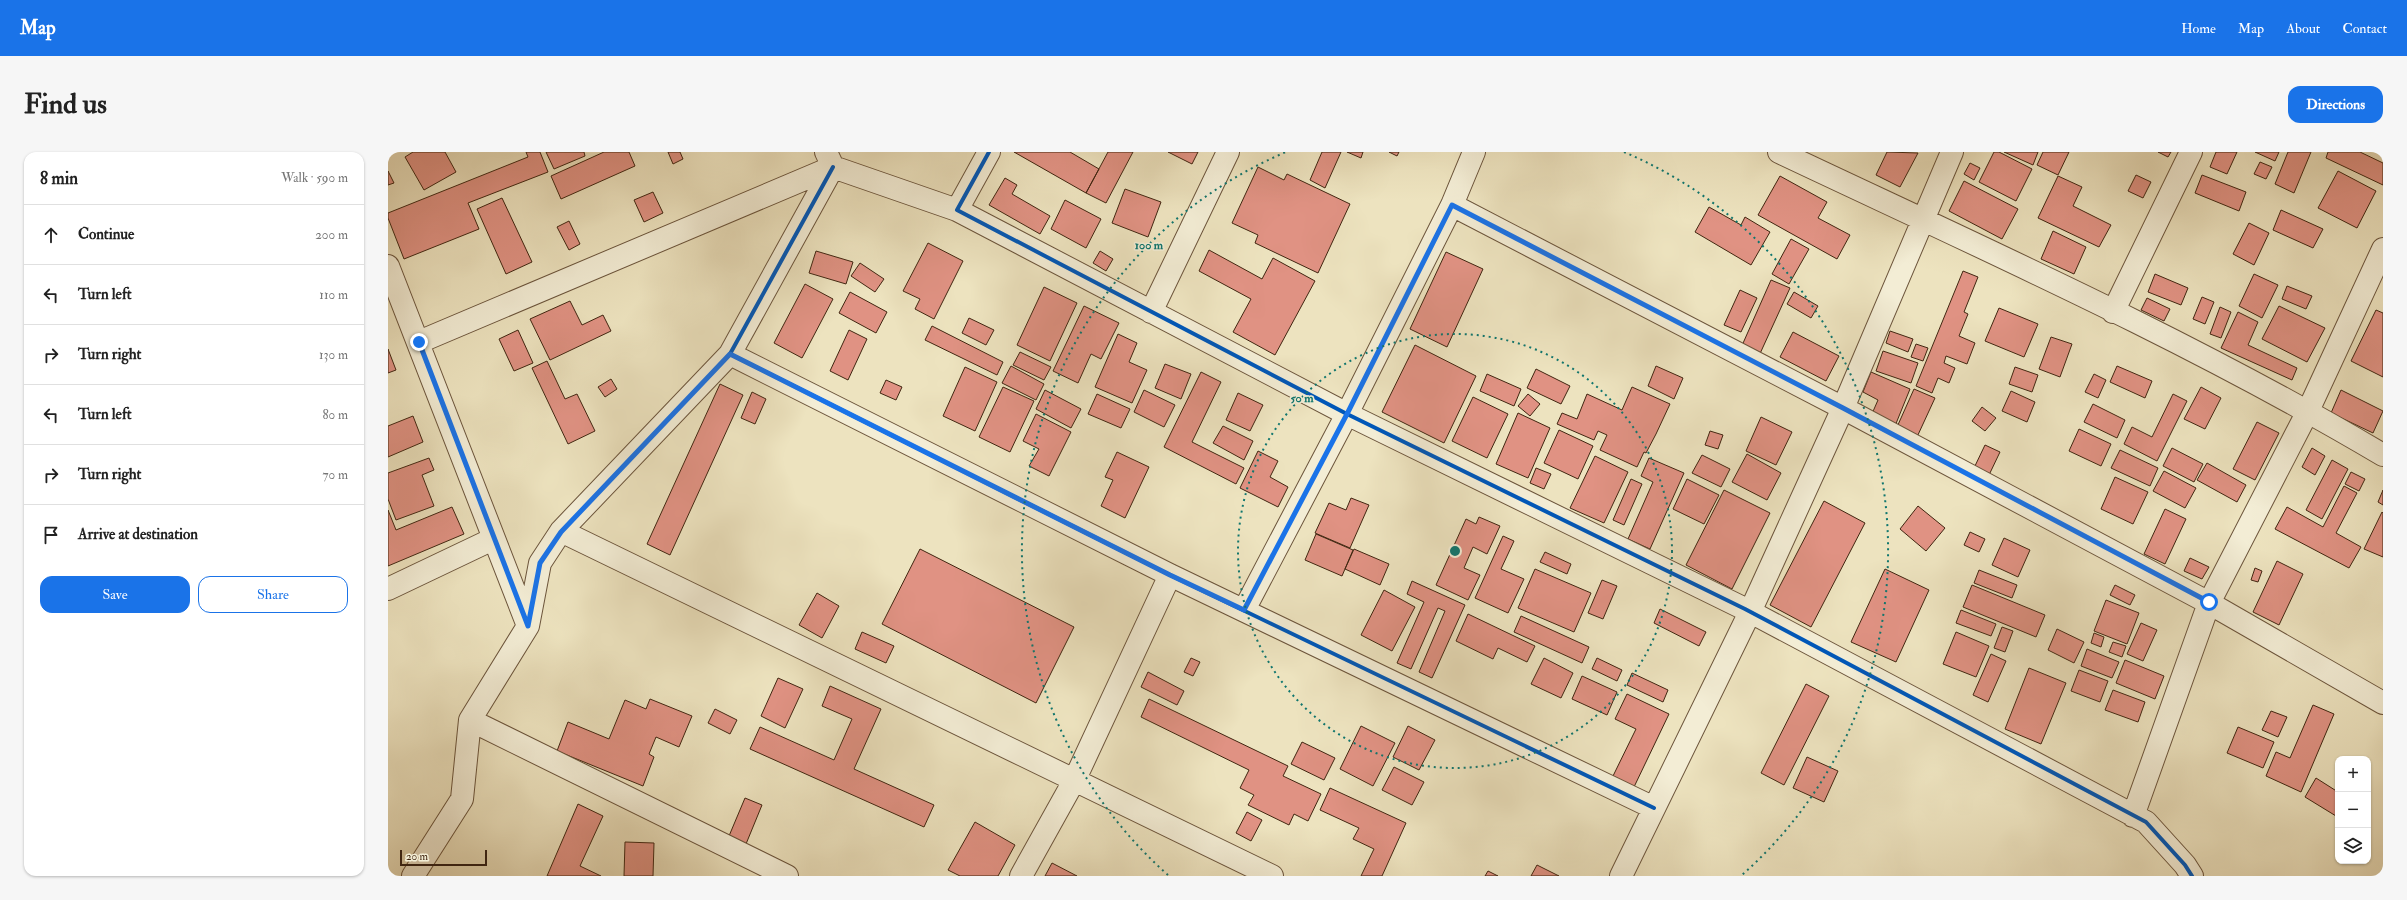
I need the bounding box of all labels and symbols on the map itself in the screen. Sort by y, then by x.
text: 100 m [1135,238,1164,253]
route end [410,333,428,351]
text: 50 m [1290,391,1314,406]
centre of rings [1448,544,1462,558]
route start [2200,593,2218,611]
scale bar [400,848,487,867]

